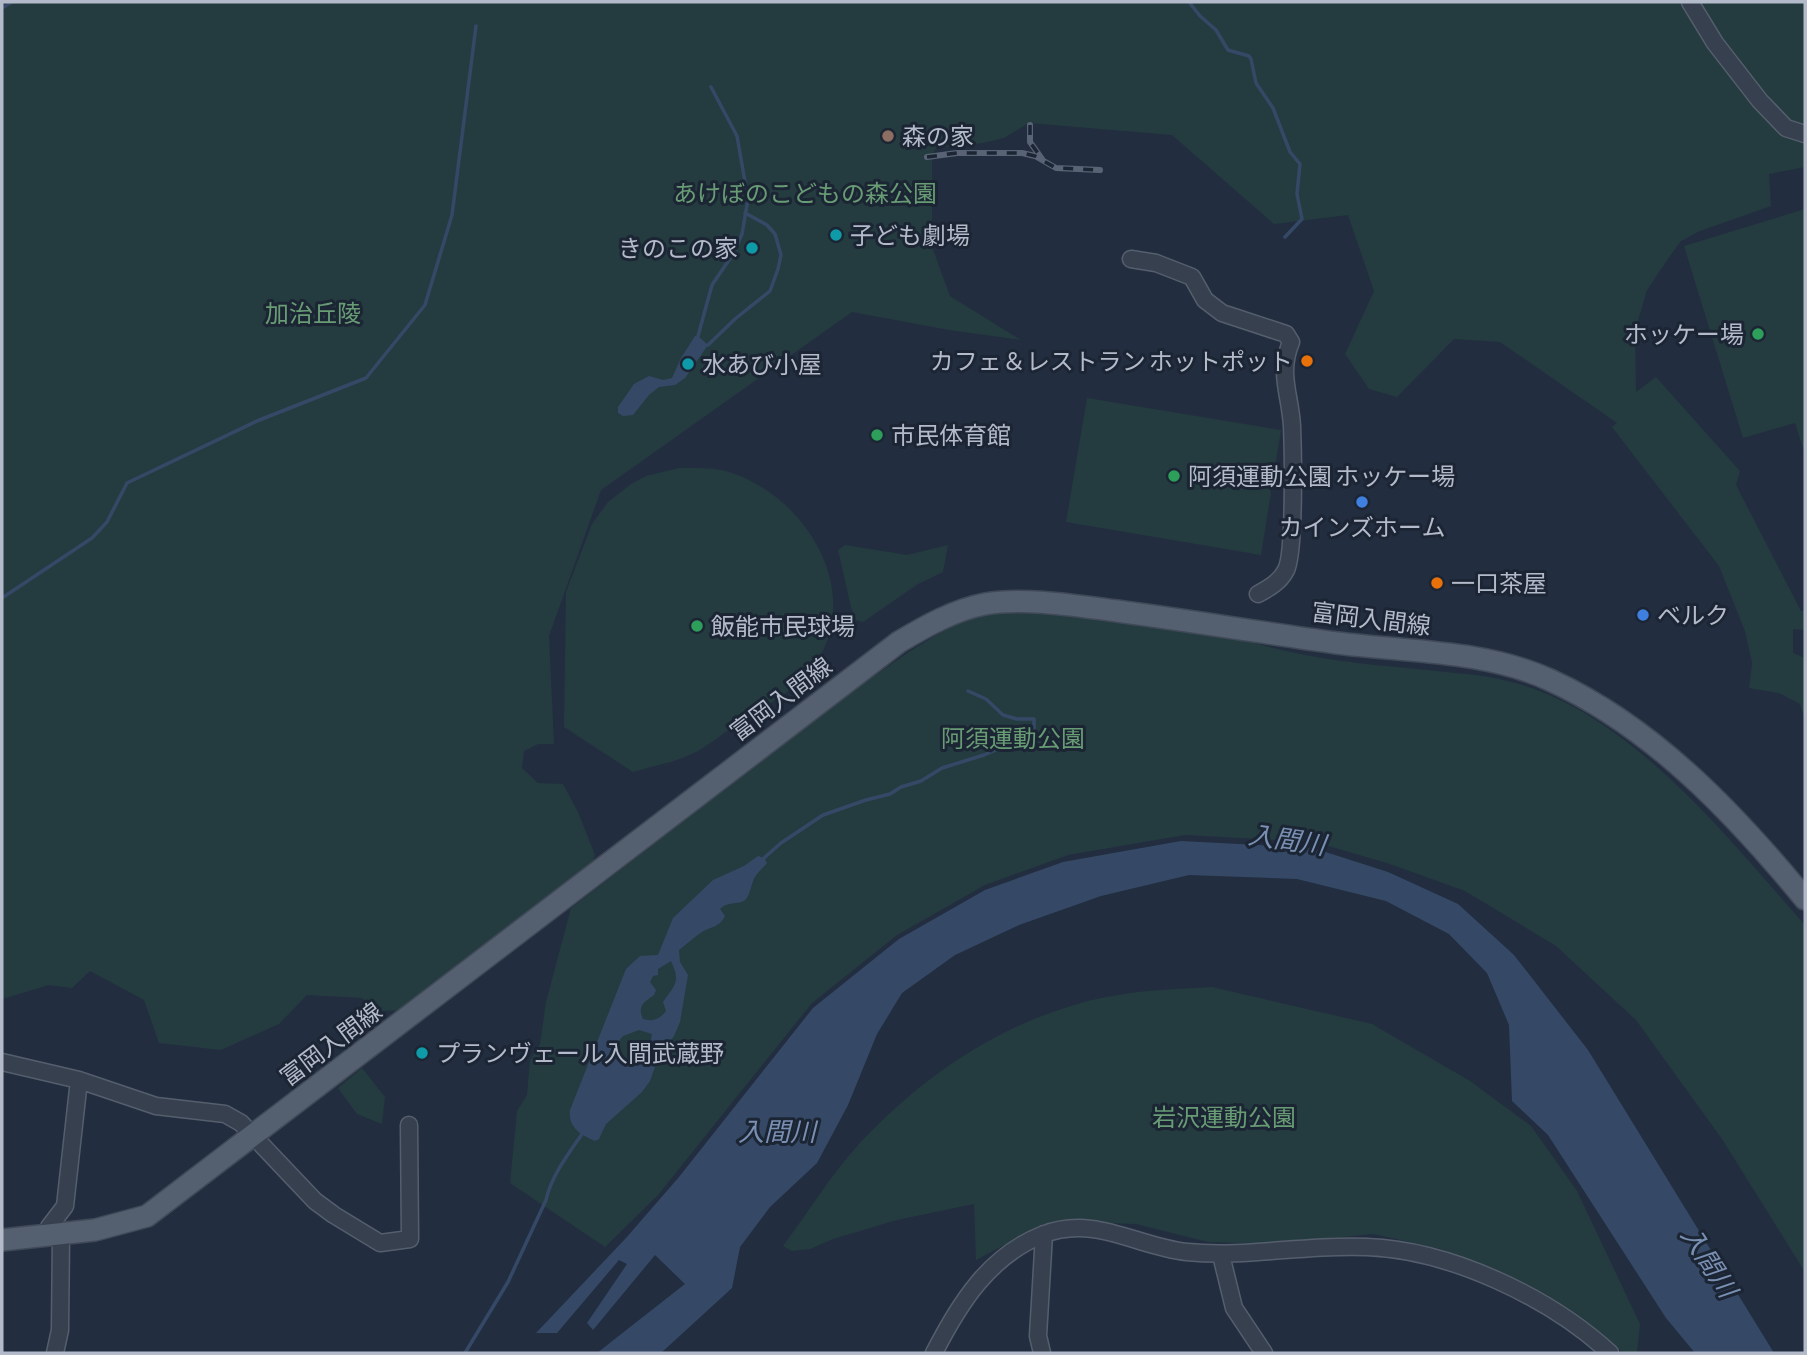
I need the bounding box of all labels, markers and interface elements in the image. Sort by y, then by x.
place label: 森の家 [902,123,974,150]
marker: 森の家 [880,128,896,144]
park label: あけぼのこどもの森公園 [673,180,937,207]
place label: 子ども劇場 [850,222,970,249]
marker: 子ども劇場 [828,227,844,243]
place label: きのこの家 [618,235,738,262]
marker: きのこの家 [744,240,760,256]
park label: 加治丘陵 [265,300,361,327]
place label: ホッケー場 [1624,321,1744,348]
marker: ホッケー場 [1750,326,1766,342]
place label: カフェ＆レストラン ホットポット [930,348,1293,375]
place label: 水あび小屋 [702,351,822,378]
marker: カフェ＆レストラン ホットポット [1299,353,1315,369]
marker: 水あび小屋 [680,356,696,372]
place label: 市民体育館 [891,422,1011,449]
marker: 市民体育館 [869,427,885,443]
place label: 阿須運動公園 ホッケー場 [1188,463,1455,490]
marker: 阿須運動公園 ホッケー場 [1166,468,1182,484]
marker: カインズホーム [1354,494,1370,510]
place label: カインズホーム [1279,514,1445,541]
place label: 一口茶屋 [1451,570,1547,597]
marker: 一口茶屋 [1429,575,1445,591]
street label: 富岡入間線 [1310,598,1432,640]
place label: ベルク [1657,602,1729,629]
marker: ベルク [1635,607,1651,623]
place label: 飯能市民球場 [711,613,855,640]
marker: 飯能市民球場 [689,618,705,634]
street label: 富岡入間線 [725,652,837,746]
park label: 阿須運動公園 [941,725,1085,752]
water label: 入間川 [1246,820,1331,861]
street label: 富岡入間線 [275,997,387,1091]
place label: プランヴェール入間武蔵野 [436,1040,724,1067]
marker: プランヴェール入間武蔵野 [414,1045,430,1061]
park label: 岩沢運動公園 [1152,1104,1296,1131]
water label: 入間川 [738,1117,819,1147]
water label: 入間川 [1675,1221,1744,1305]

